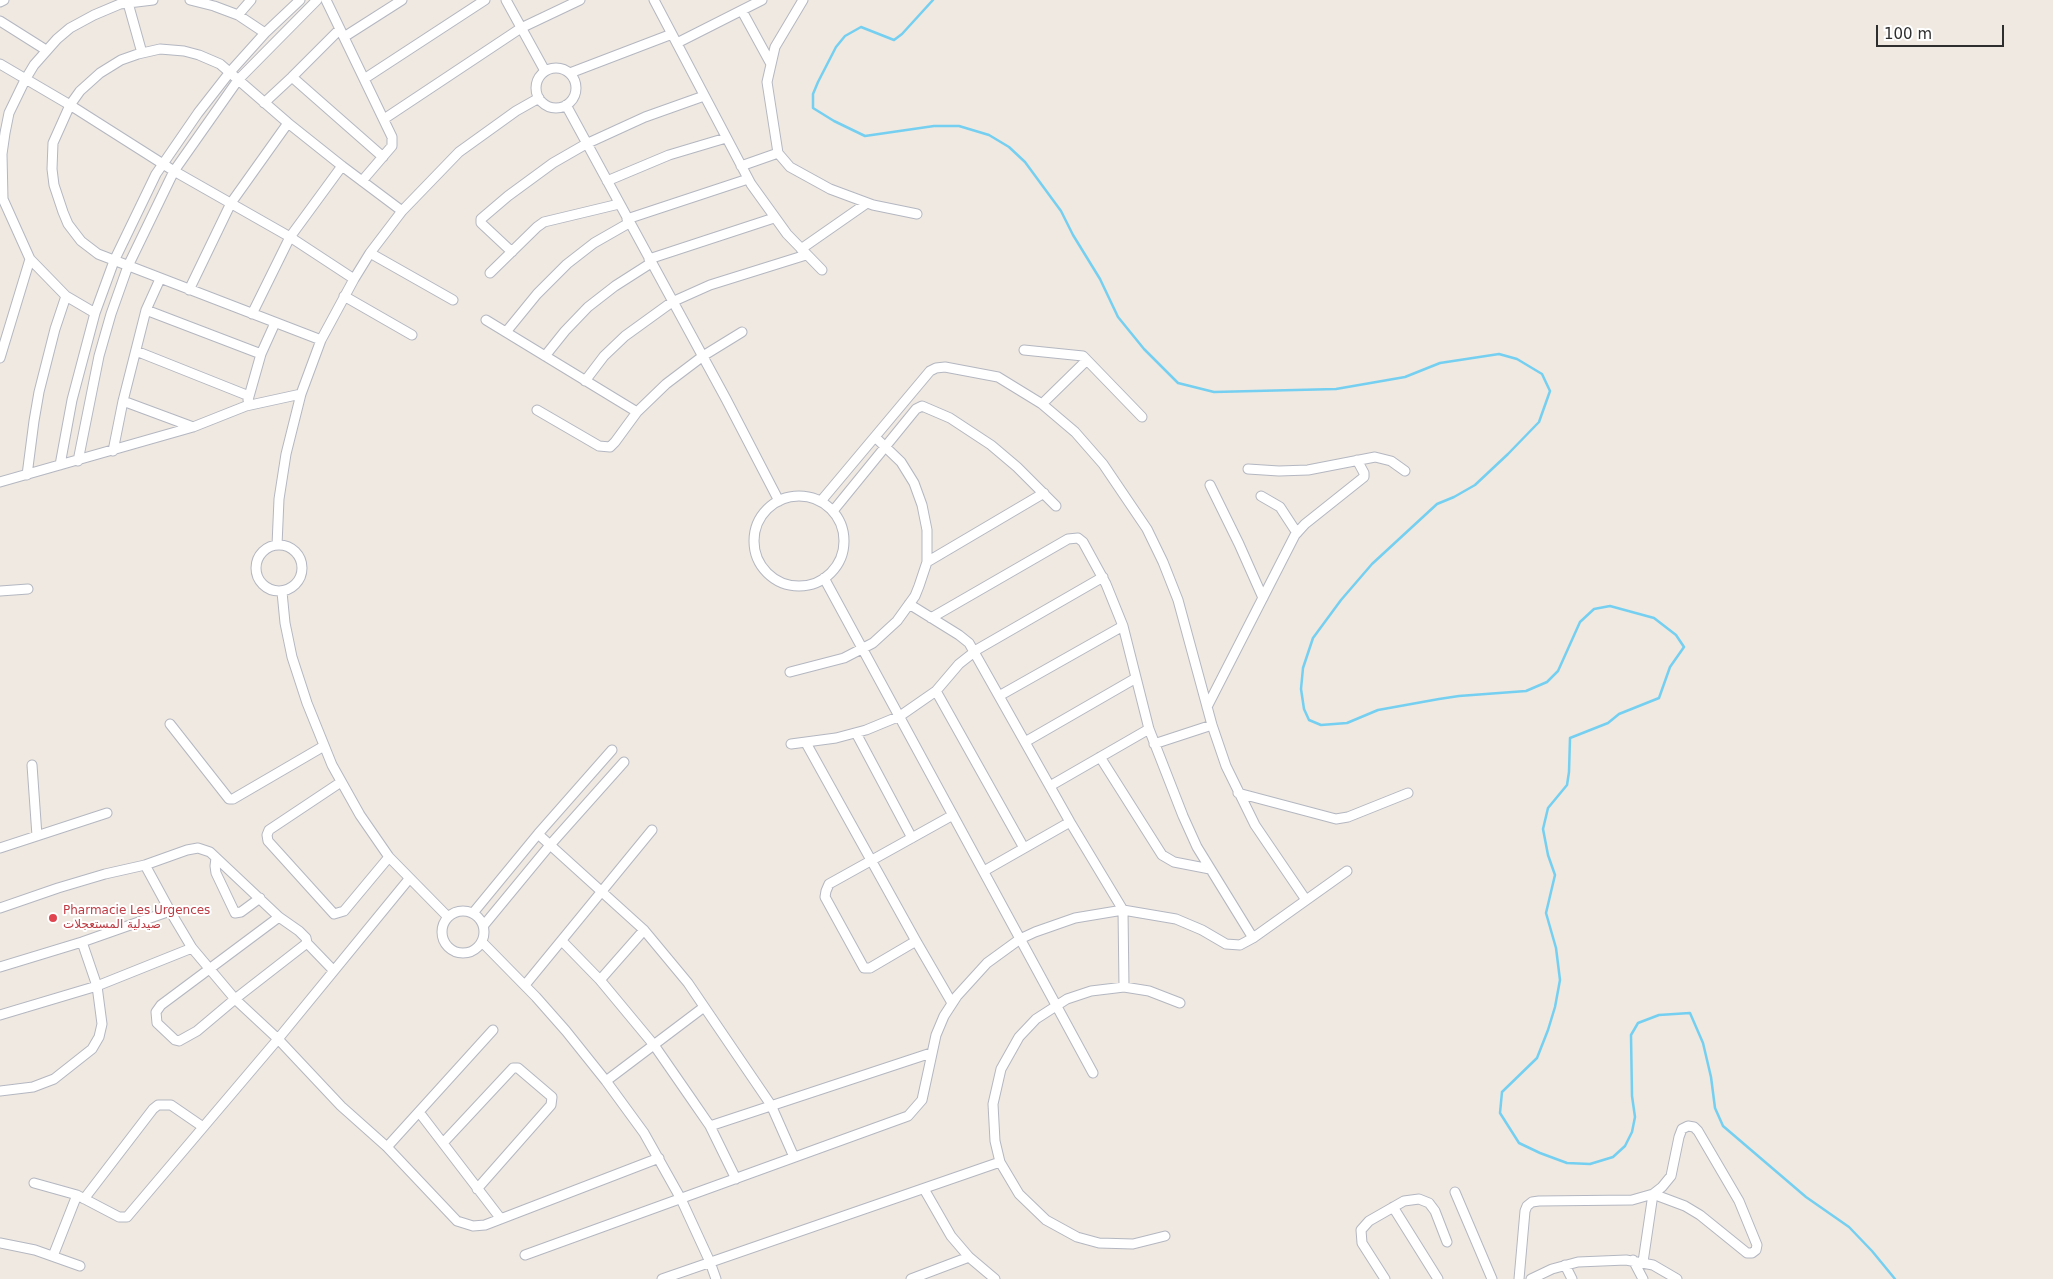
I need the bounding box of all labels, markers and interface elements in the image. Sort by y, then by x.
scale bar [1878,15,2006,47]
text: 100 m [1884,25,1932,43]
place label: Pharmacie Les Urgences صيدلية المستعجلات [63,904,210,932]
marker: Pharmacie Les Urgences صيدلية المستعجلات [47,912,59,924]

